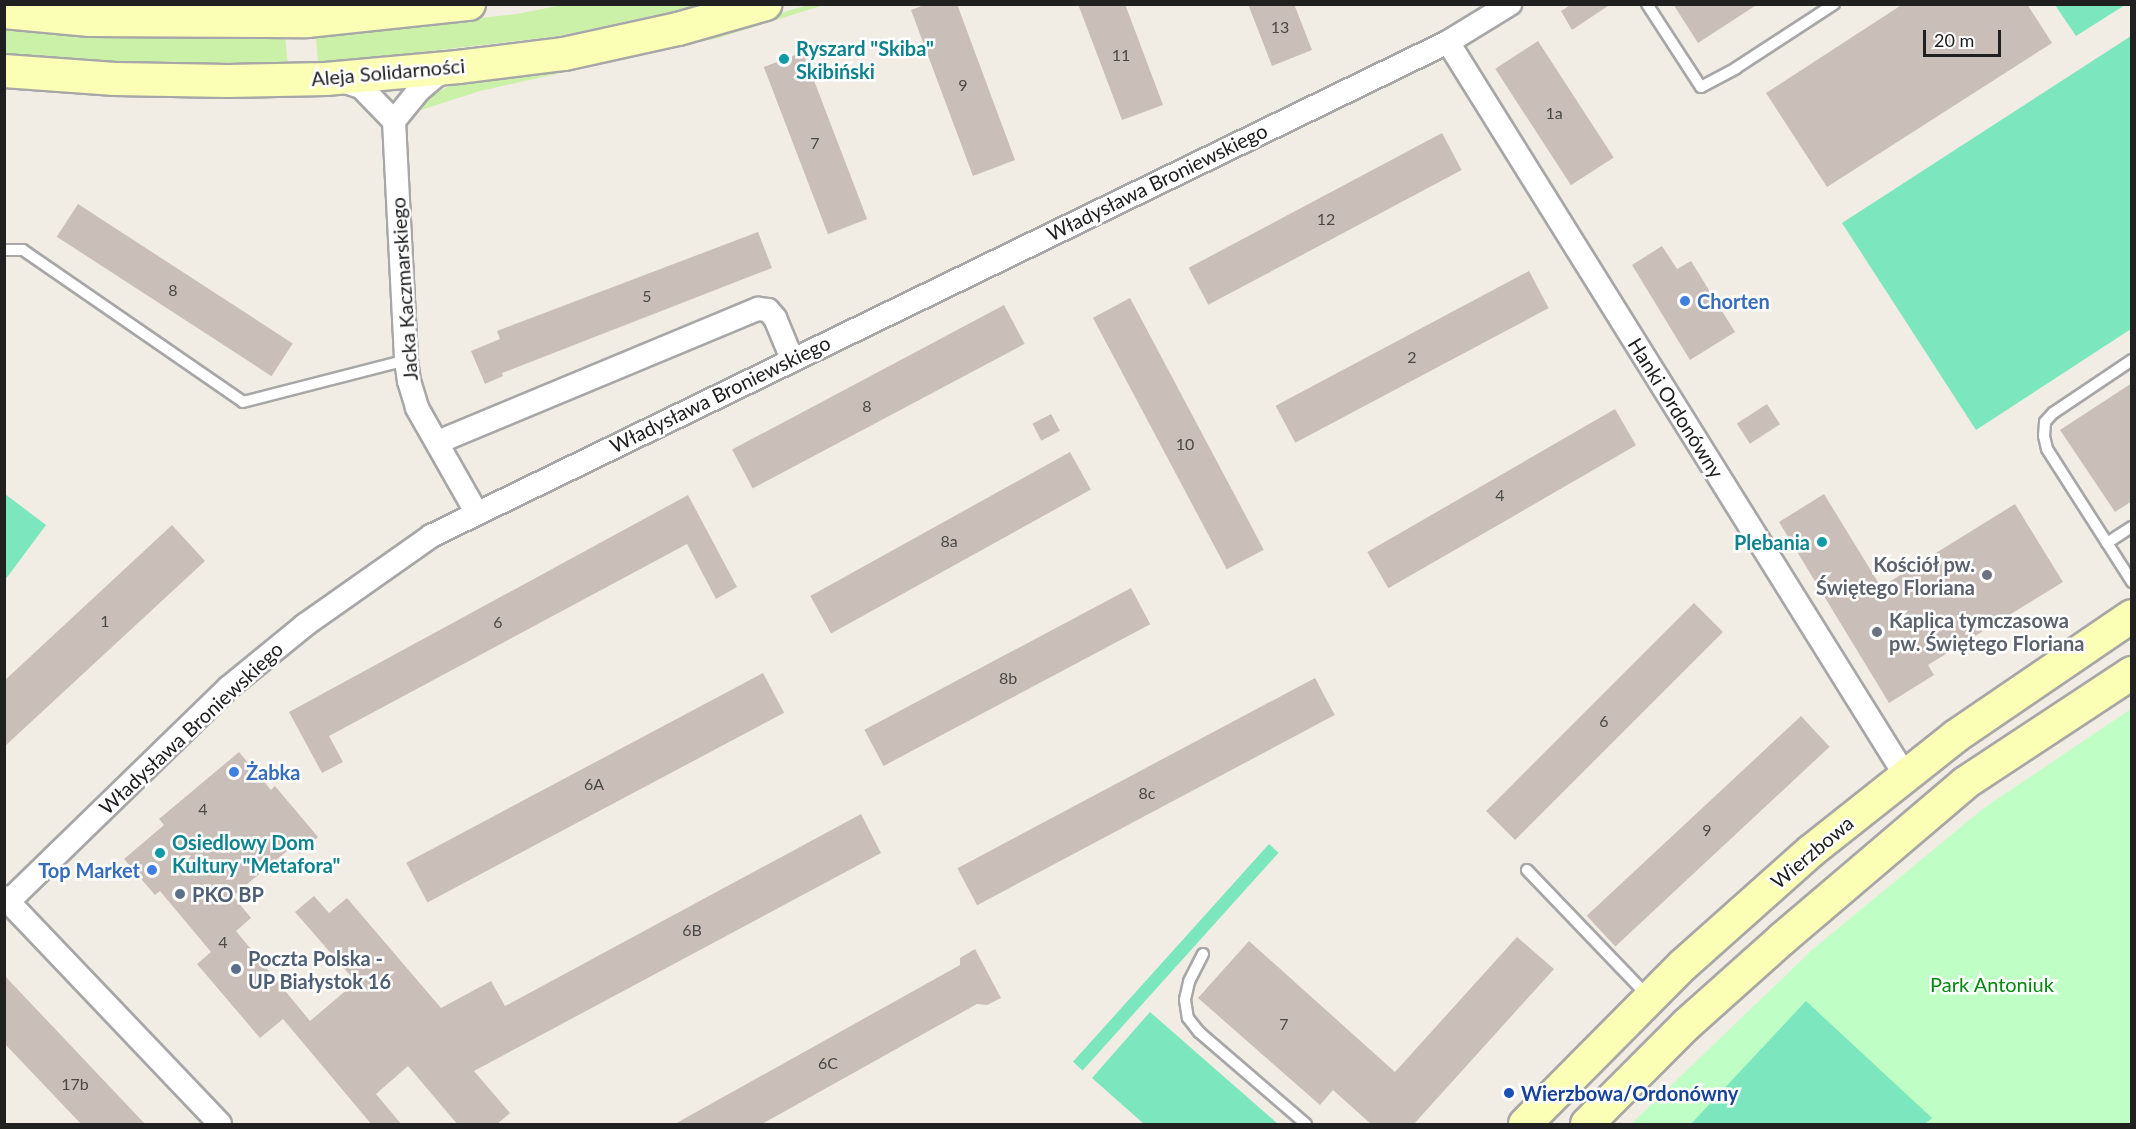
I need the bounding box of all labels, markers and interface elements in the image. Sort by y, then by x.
house number: 13 [1271,17,1289,37]
scale bar [1926,18,2004,56]
text: 20 m [1934,29,1974,51]
place label: Ryszard "Skiba" Skibiński [796,36,934,83]
house number: 11 [1112,45,1130,65]
marker: Ryszard "Skiba" Skibiński [777,52,791,66]
street label: Aleja Solidarności [310,53,466,91]
house number: 9 [958,75,968,95]
house number: 1a [1545,103,1563,123]
street label: Władysława Broniewskiego [1043,118,1271,246]
house number: 7 [810,133,820,153]
street label: Jacka Kaczmarskiego [386,196,422,382]
house number: 12 [1317,209,1335,229]
house number: 8 [168,280,178,300]
house number: 5 [642,286,652,306]
place label: Chorten [1697,289,1770,313]
marker: Chorten [1678,294,1692,308]
street label: Władysława Broniewskiego [606,330,834,458]
street label: Hanki Ordonówny [1623,334,1729,482]
house number: 2 [1407,347,1417,367]
house number: 8 [862,396,872,416]
house number: 10 [1176,434,1194,454]
house number: 4 [1495,485,1505,505]
place label: Plebania [1734,530,1810,554]
house number: 8a [940,531,958,551]
marker: Plebania [1815,535,1829,549]
place label: Kościół pw. Świętego Floriana [1816,552,1975,599]
marker: Kościół pw. Świętego Floriana [1980,568,1994,582]
place label: Kaplica tymczasowa pw. Świętego Floriana [1889,608,2084,655]
house number: 1 [100,611,110,631]
house number: 6 [493,612,503,632]
marker: Kaplica tymczasowa pw. Świętego Floriana [1870,625,1884,639]
street label: Władysława Broniewskiego [94,637,288,819]
house number: 8b [999,668,1017,688]
house number: 6 [1599,711,1609,731]
place label: Żabka [246,760,300,784]
marker: Żabka [227,765,241,779]
house number: 6A [584,774,604,794]
house number: 8c [1139,783,1155,803]
house number: 4 [198,799,208,819]
street label: Wierzbowa [1766,811,1858,893]
house number: 9 [1702,820,1712,840]
place label: Osiedlowy Dom Kultury "Metafora" [172,830,341,877]
marker: Osiedlowy Dom Kultury "Metafora" [153,846,167,860]
place label: Top Market [38,858,140,882]
marker: Top Market [145,863,159,877]
place label: PKO BP [192,882,264,906]
marker: PKO BP [173,887,187,901]
house number: 6B [682,920,702,940]
house number: 4 [218,932,228,952]
place label: Poczta Polska - UP Białystok 16 [248,946,392,993]
marker: Poczta Polska - UP Białystok 16 [229,962,243,976]
park label: Park Antoniuk [1930,972,2054,996]
house number: 7 [1279,1014,1289,1034]
house number: 6C [818,1053,838,1073]
house number: 17b [61,1074,89,1094]
place label: Wierzbowa/Ordonówny [1521,1081,1738,1105]
marker: Wierzbowa/Ordonówny [1502,1086,1516,1100]

